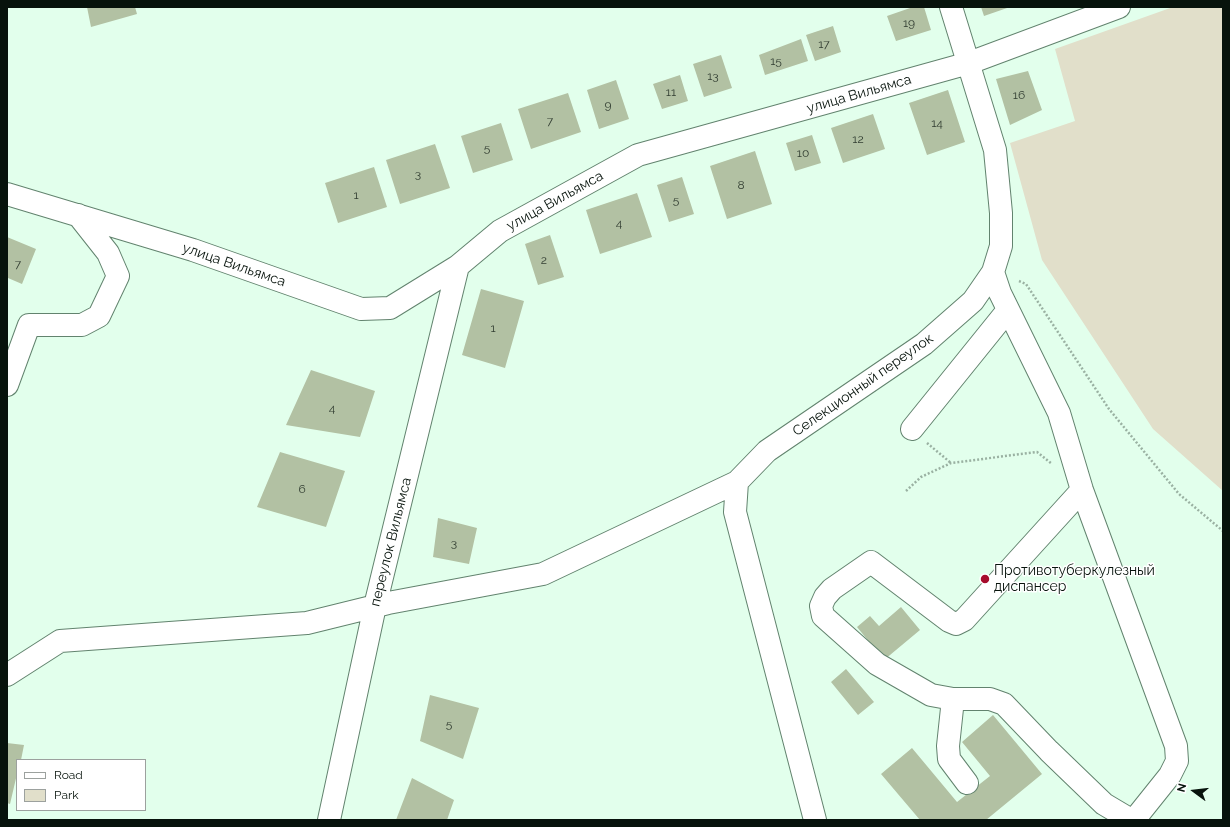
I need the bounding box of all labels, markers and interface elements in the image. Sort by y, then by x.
house number: 19 [903,16,915,30]
house number: 17 [818,37,830,51]
house number: 15 [770,54,782,68]
house number: 13 [707,69,719,83]
street label: улица Вильямса [805,71,913,117]
house number: 11 [666,85,676,99]
house number: 16 [1013,88,1025,102]
house number: 9 [604,98,612,112]
house number: 7 [547,114,553,128]
house number: 14 [931,116,943,130]
house number: 12 [852,132,864,146]
house number: 5 [484,141,490,155]
house number: 10 [797,146,809,160]
house number: 3 [415,167,421,181]
street label: улица Вильямса [504,167,606,235]
house number: 8 [737,178,745,192]
house number: 1 [353,188,359,202]
house number: 5 [673,193,679,207]
house number: 4 [616,216,622,230]
street label: улица Вильямса [180,239,288,291]
house number: 2 [541,253,547,267]
house number: 7 [15,257,21,271]
house number: 1 [490,321,496,335]
street label: Селекционный переулок [789,330,937,440]
house number: 4 [329,401,335,415]
street label: переулок Вильямса [367,476,415,608]
house number: 6 [298,482,306,496]
house number: 3 [451,536,457,550]
place label: Противотуберкулезный диспансер [994,563,1155,596]
marker: Противотуберкулезный диспансер [979,573,991,585]
house number: 5 [446,717,452,731]
legend [16,759,146,811]
text: Road [54,768,83,782]
north arrow [1174,771,1214,811]
text: N [1175,782,1189,794]
text: Park [54,788,79,802]

